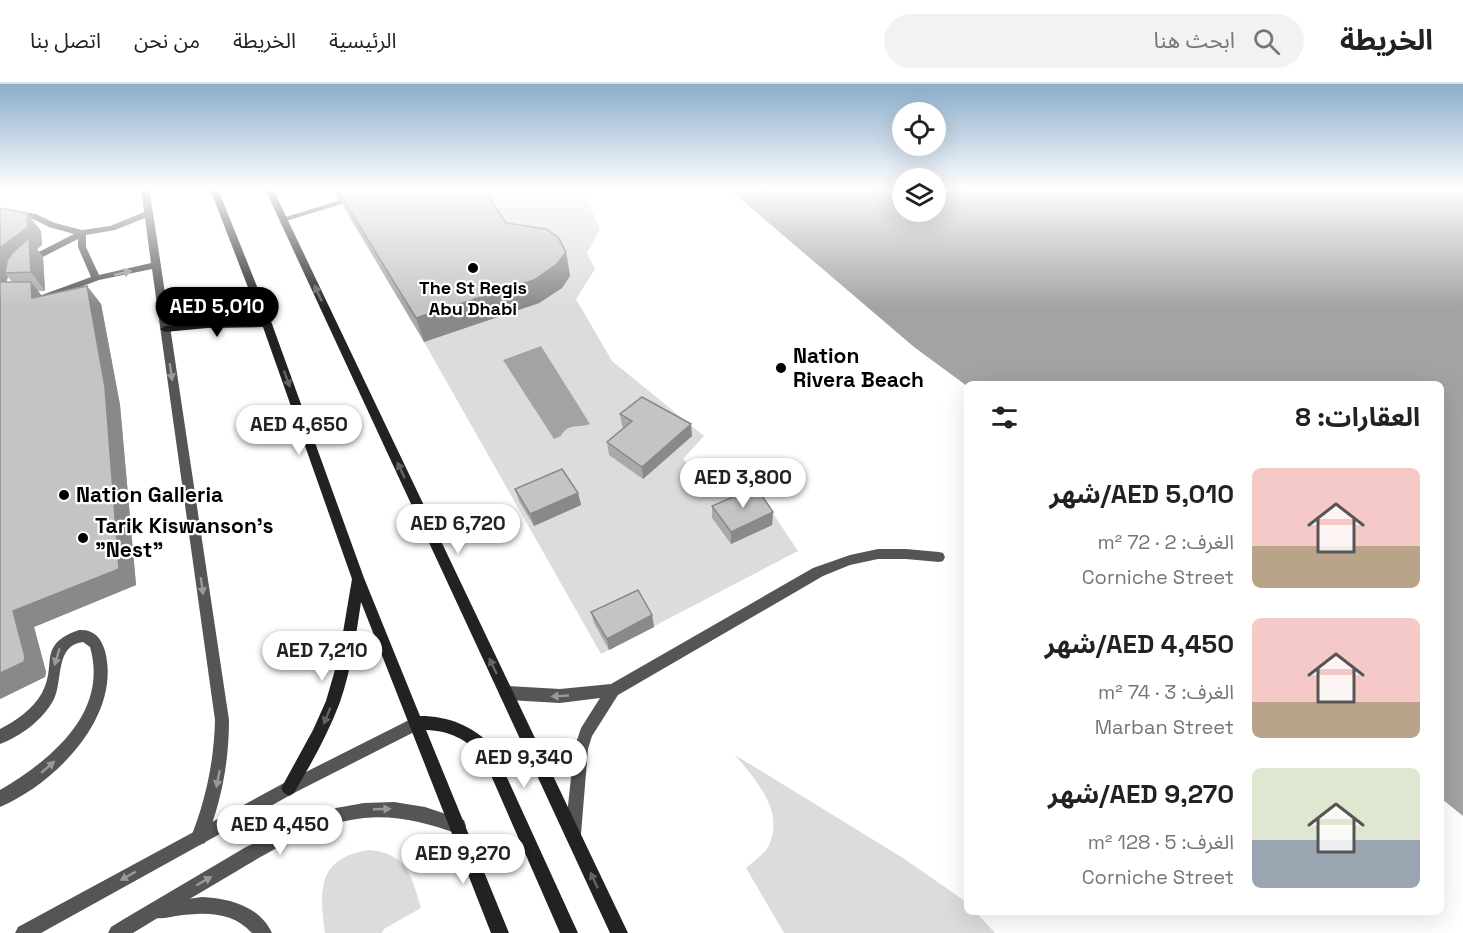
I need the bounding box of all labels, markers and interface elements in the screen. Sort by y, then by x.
search box [884,14,1304,68]
text: الخريطة [1340,22,1433,58]
icon: search [1250,25,1283,58]
text: ابحث هنا [1154,26,1235,54]
text: اتصل بنا [30,27,101,54]
text: من نحن [134,27,200,54]
text: الخريطة [233,27,296,54]
text: الرئيسية [329,27,396,54]
map controls [892,102,946,222]
button: locate [892,102,946,156]
button: layers [892,168,946,222]
marker: The St Regis Abu Dhabi [466,261,480,275]
one-way arrow [114,267,132,277]
place label: The St Regis Abu Dhabi [419,276,527,320]
one-way arrow [314,285,323,302]
pin: AED 5,010 [148,287,286,338]
text: AED 5,010 [170,293,264,319]
place label: Nation Rivera Beach [793,342,924,393]
marker: Nation Rivera Beach [774,361,788,375]
one-way arrow [167,363,176,382]
one-way arrow [282,370,292,388]
text: العقارات: 8 [1295,400,1420,434]
icon: filters [988,401,1021,434]
pin: AED 4,650 [230,405,368,456]
text: AED 4,650 [250,411,348,437]
pin: AED 3,800 [674,458,812,509]
one-way arrow [397,462,406,479]
text: AED 3,800 [694,464,792,490]
text: AED 5,010/شهر [1049,477,1234,511]
place label: Nation Galleria [76,481,223,508]
marker: Nation Galleria [57,488,71,502]
icon: home [1300,492,1372,564]
pin: AED 6,720 [389,504,527,555]
text: AED 6,720 [410,510,506,536]
place label: Tarik Kiswanson's "Nest" [95,512,273,563]
text: الغرف: 2 · 72 m² [1098,529,1234,555]
marker: Tarik Kiswanson's "Nest" [76,531,90,545]
text: Corniche Street [1082,564,1234,590]
one-way arrow [198,576,207,595]
text: AED 4,450/شهر [1045,627,1234,661]
pin: AED 7,210 [253,631,391,682]
text: AED 7,210 [276,637,368,663]
icon: home [1300,642,1372,714]
one-way arrow [52,649,61,667]
one-way arrow [488,657,497,674]
text: الغرف: 3 · 74 m² [1098,679,1234,705]
one-way arrow [550,691,569,700]
one-way arrow [322,707,331,725]
text: Marban Street [1095,714,1234,740]
pin: AED 9,340 [455,738,593,789]
text: AED 9,340 [475,744,573,770]
one-way arrow [41,760,56,774]
one-way arrow [213,770,222,789]
text: AED 9,270/شهر [1048,777,1234,811]
icon: home [1300,792,1372,864]
pin: AED 4,450 [211,805,349,856]
one-way arrow [372,805,391,814]
text: AED 4,450 [231,811,329,837]
text: الغرف: 5 · 128 m² [1088,829,1234,855]
pin: AED 9,270 [394,834,532,885]
text: AED 9,270 [415,840,511,866]
text: Corniche Street [1082,864,1234,890]
one-way arrow [119,871,136,881]
one-way arrow [589,872,598,889]
one-way arrow [195,877,212,887]

